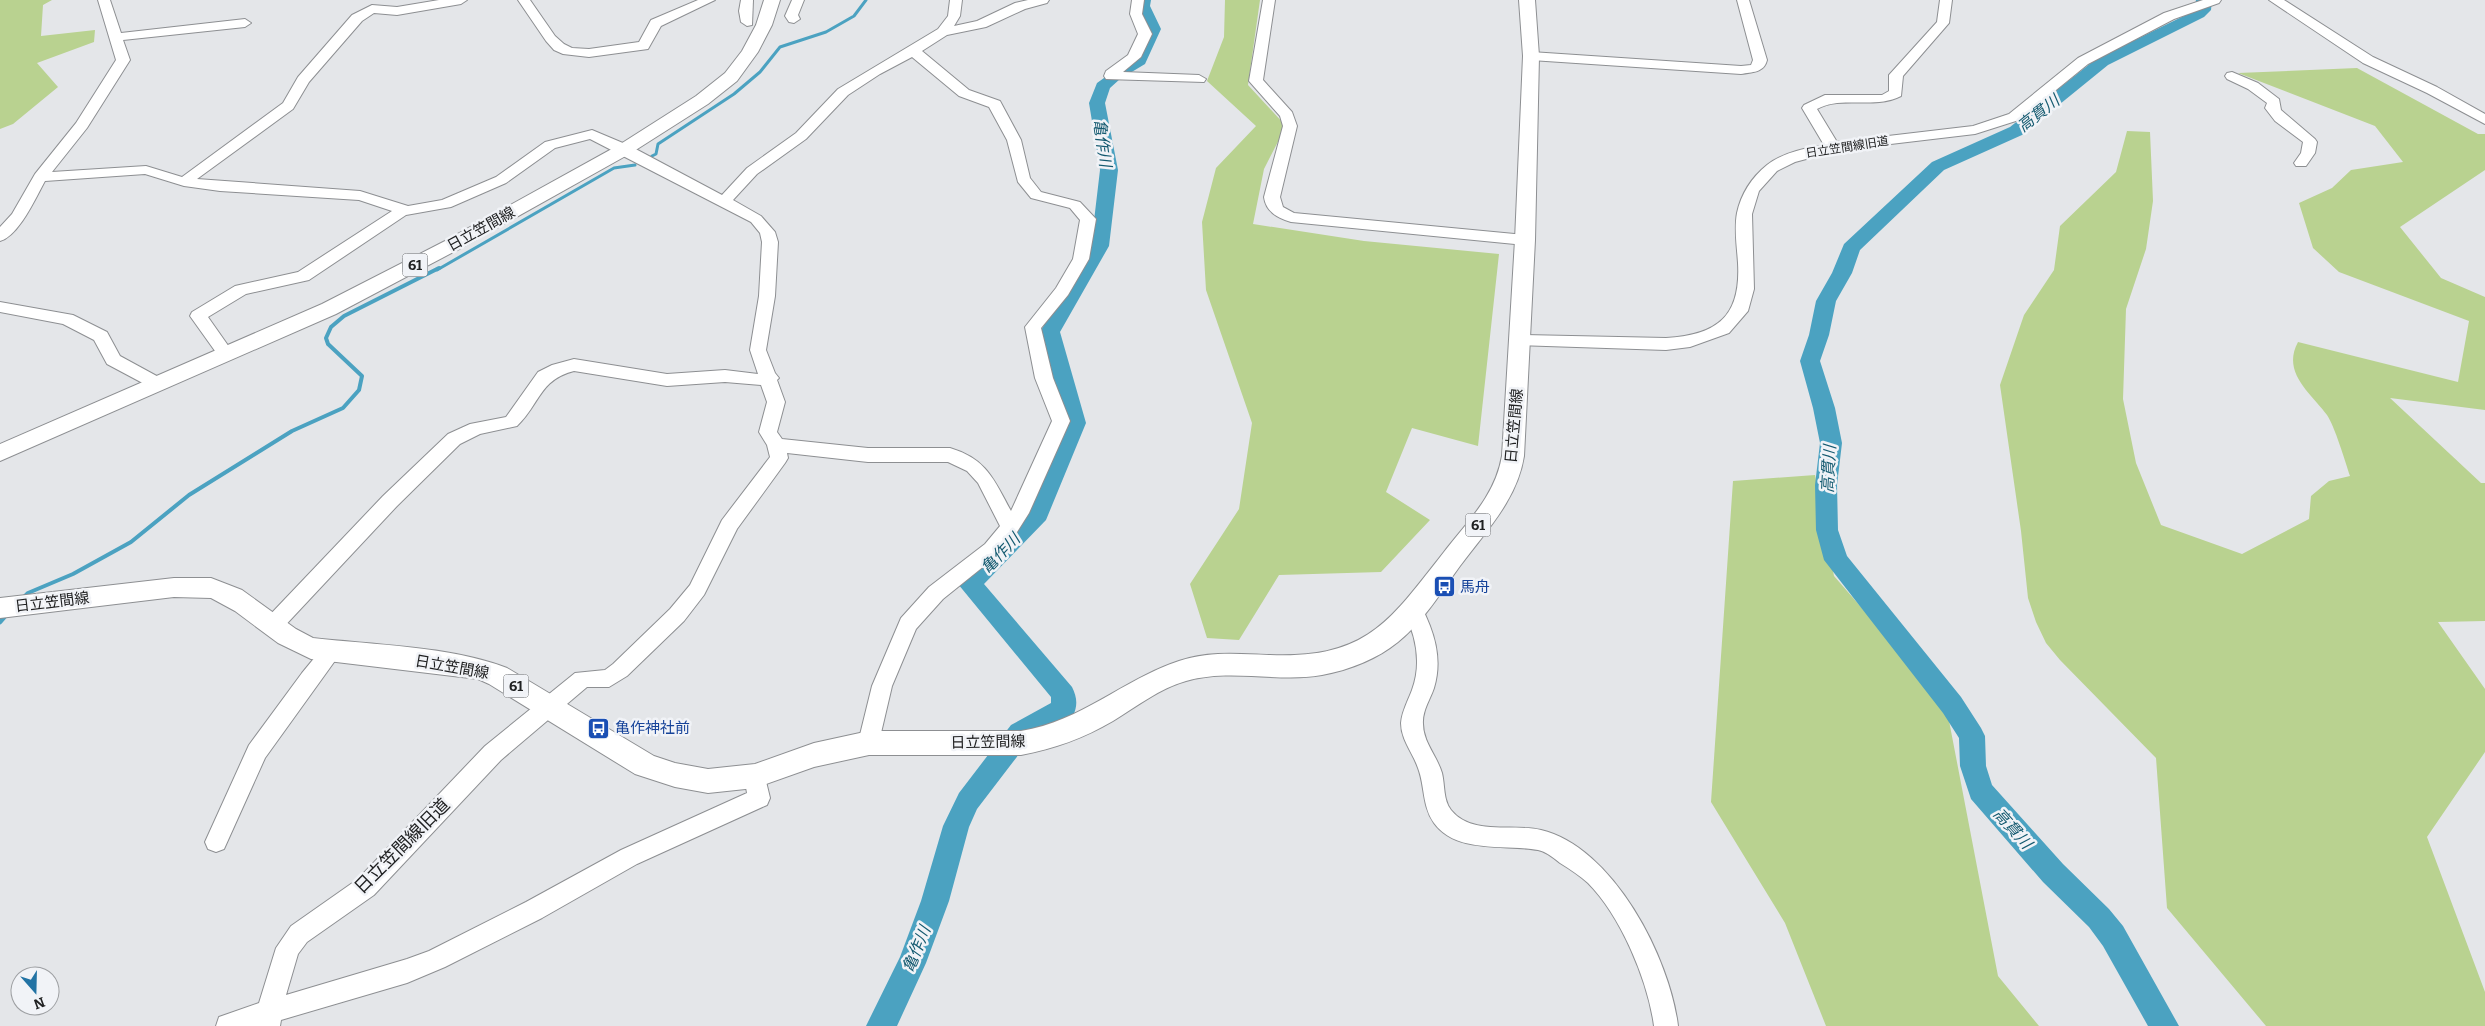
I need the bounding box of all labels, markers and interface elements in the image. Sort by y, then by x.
water label: 高貫川 [2014,90,2065,136]
water label: 亀作川 [1090,118,1116,170]
street label: 日立笠間線旧道 [1804,134,1890,160]
street label: 日立笠間線 [444,203,518,255]
road number: 61 [402,254,428,276]
street label: 日立笠間線 [1502,388,1526,464]
water label: 高貫川 [1818,443,1839,493]
road number: 61 [1466,514,1490,536]
water label: 亀作川 [977,528,1025,577]
bus stop icon: 馬舟 [1432,575,1456,599]
place label: 馬舟 [1460,578,1490,596]
street label: 日立笠間線 [14,588,90,616]
street label: 日立笠間線 [413,652,491,682]
road number: 61 [504,674,528,698]
bus stop icon: 亀作神社前 [587,716,611,740]
place label: 亀作神社前 [615,719,690,737]
street label: 日立笠間線 [950,732,1026,752]
street label: 日立笠間線旧道 [350,794,454,898]
water label: 高貫川 [1990,804,2037,854]
water label: 亀作川 [899,922,935,975]
north arrow [10,966,60,1016]
text: N [31,993,47,1013]

